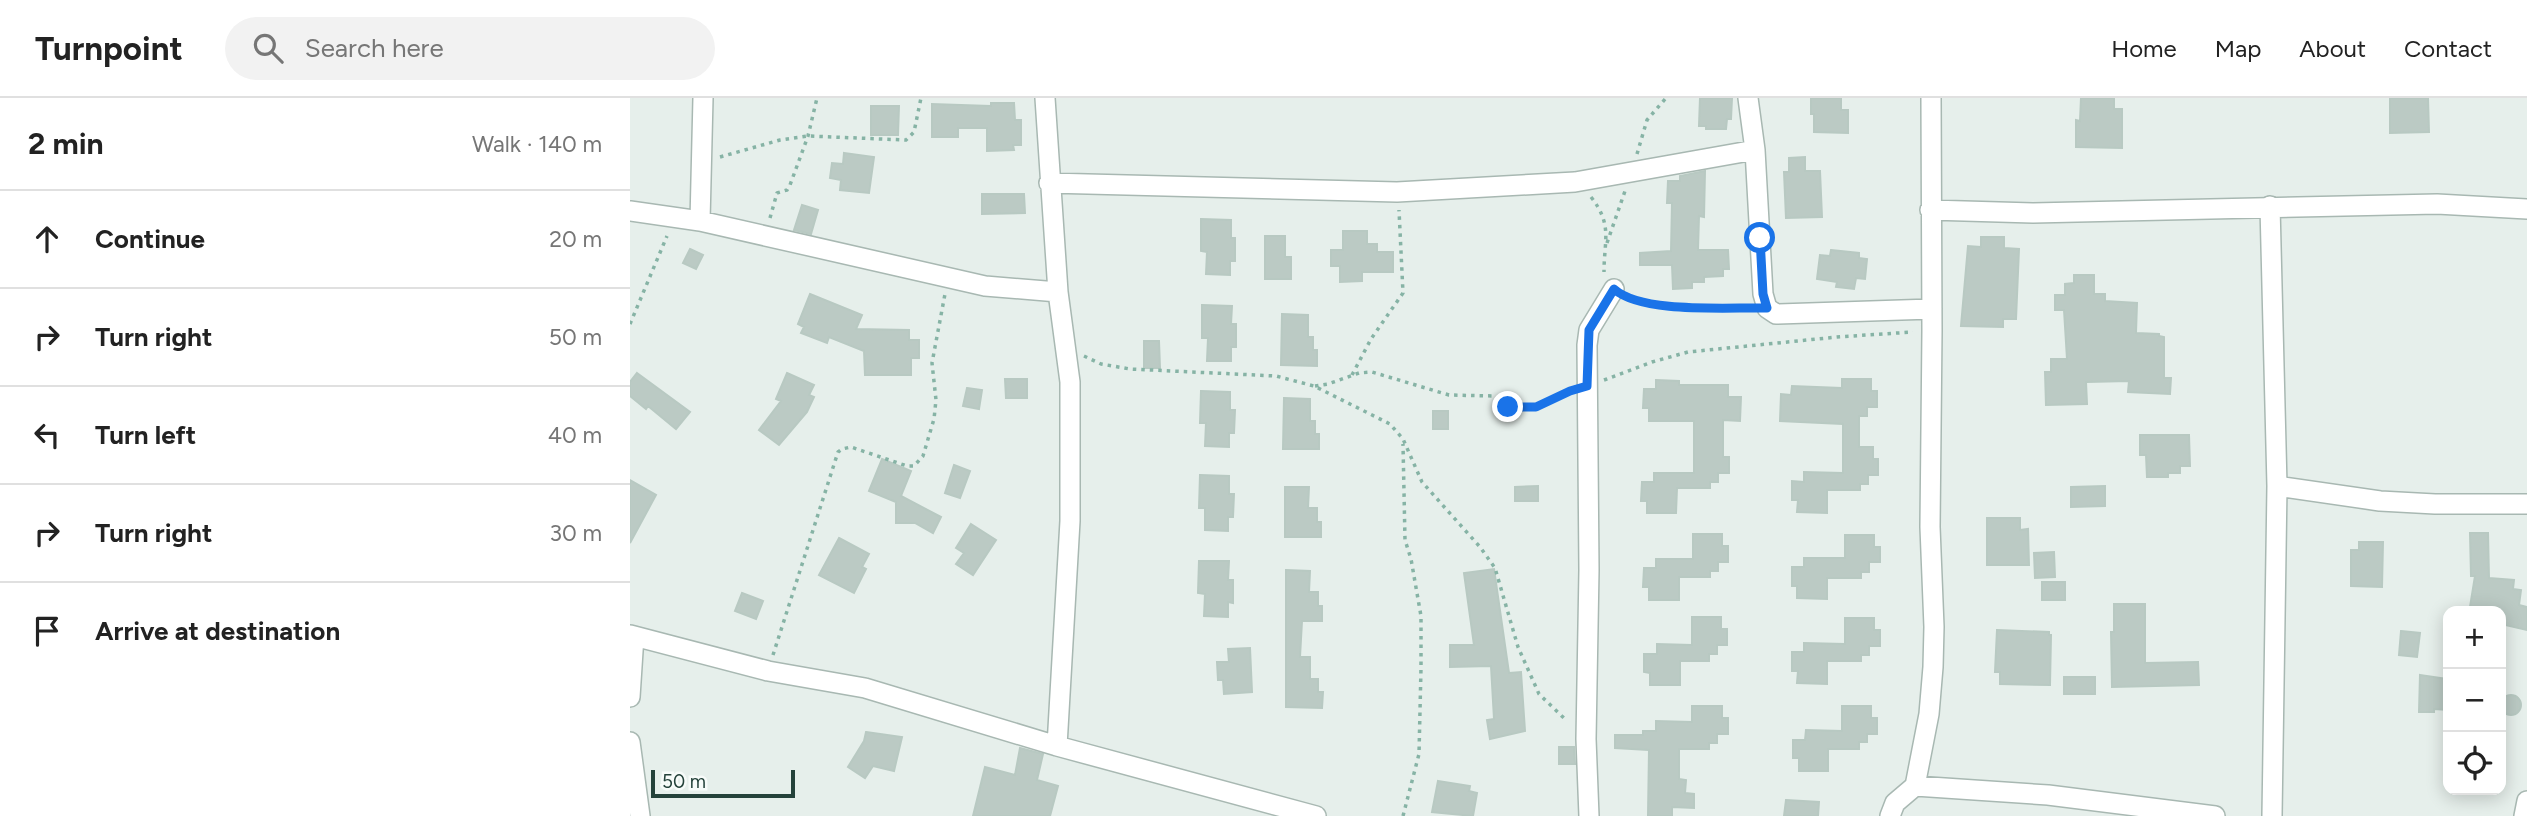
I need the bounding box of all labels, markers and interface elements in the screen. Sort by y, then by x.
search box [225,17,715,80]
text: Turnpoint [35,29,183,68]
icon: search [249,29,287,67]
text: Search here [305,32,444,64]
text: Home [2111,34,2177,63]
text: Map [2215,34,2261,63]
text: About [2299,34,2366,63]
text: Contact [2404,34,2492,63]
text: 2 min [28,125,104,162]
text: Walk · 140 m [472,130,602,158]
icon: ahead [28,220,66,258]
route start [1744,222,1775,253]
text: Continue [95,223,205,255]
text: 20 m [549,225,602,253]
icon: right [28,318,66,356]
text: Turn right [95,321,212,353]
text: 50 m [549,323,602,351]
route end [1492,391,1523,422]
icon: left [28,416,66,454]
text: Turn left [95,419,196,451]
text: 40 m [548,421,602,449]
icon: right [28,514,66,552]
text: Turn right [95,517,212,549]
text: 30 m [549,519,602,547]
map controls [2443,606,2506,795]
button: + [2443,606,2506,669]
icon: arrive [28,612,66,650]
text: Arrive at destination [95,615,340,647]
button: − [2443,669,2506,732]
button: locate [2443,732,2506,795]
scale bar [651,767,794,799]
text: 50 m [662,770,706,793]

